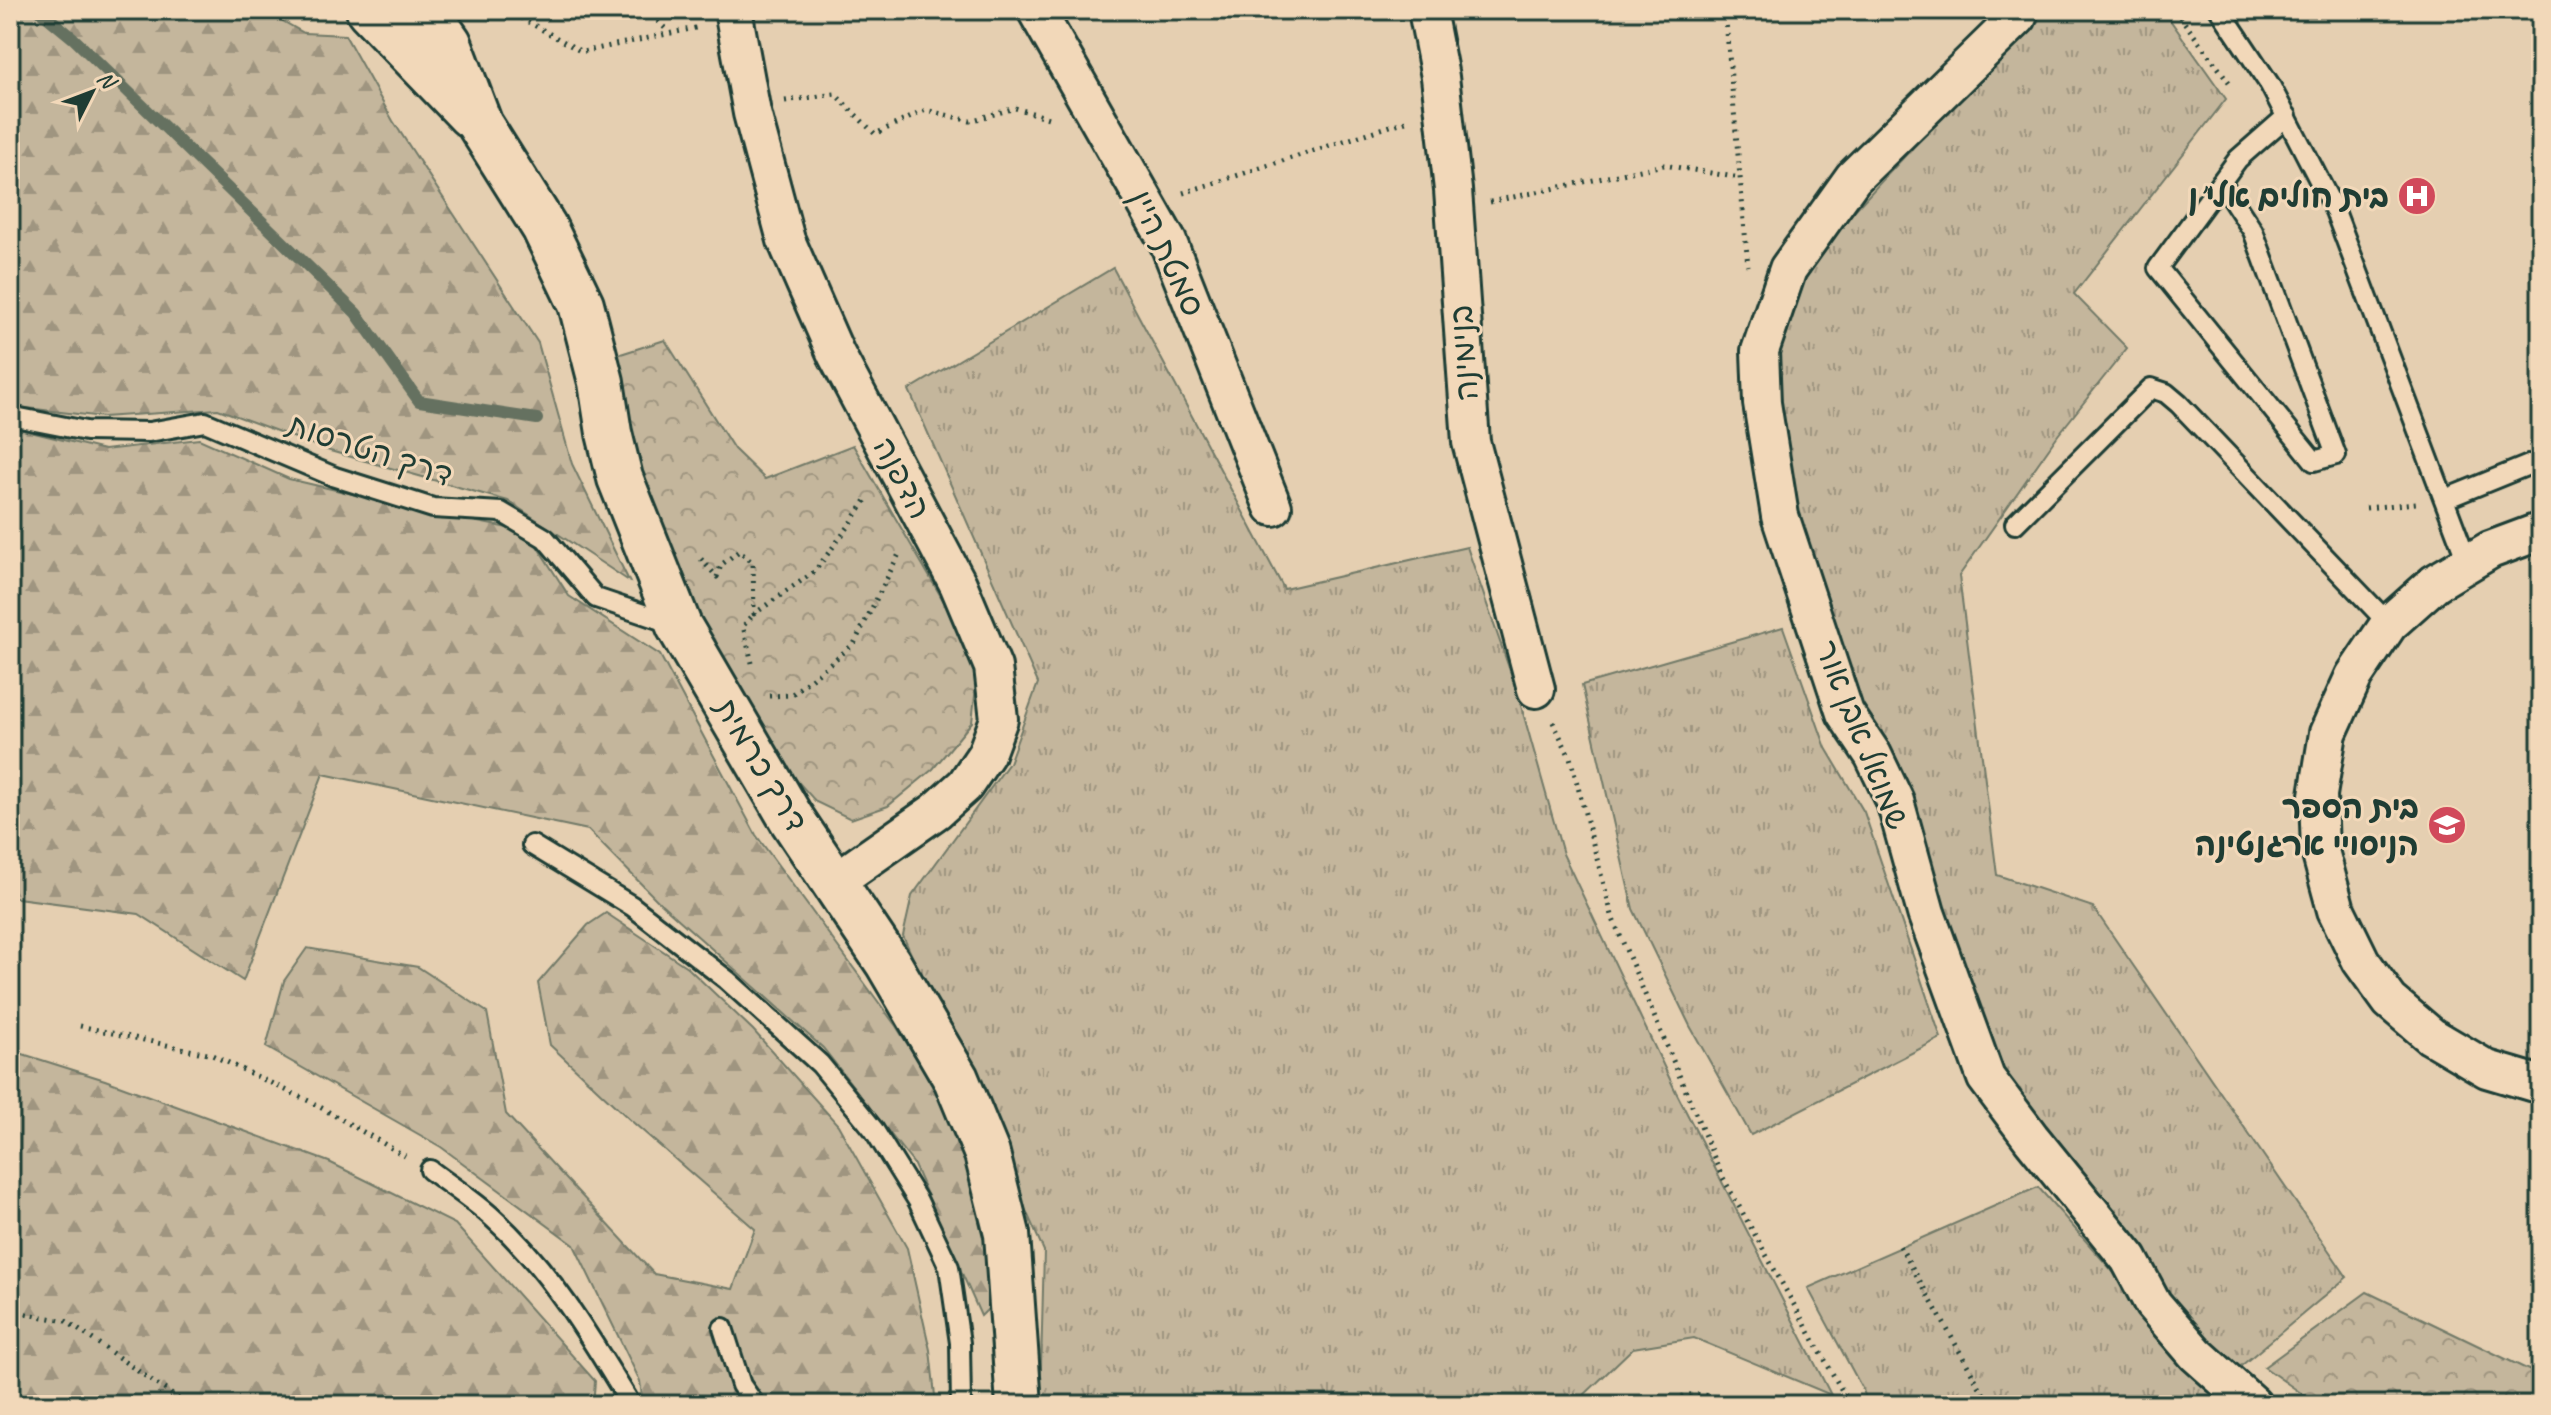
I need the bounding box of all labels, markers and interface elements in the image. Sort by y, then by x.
north arrow [52,52,132,132]
text: N [91,65,123,96]
hospital icon: בית חולים אלי"ן [2396,175,2438,217]
place label: בית חולים אלי"ן [2188,176,2389,217]
street label: סמטת היין [1120,183,1214,323]
street label: בנימינה [1440,304,1488,402]
street label: דרך הטרסות [280,403,458,496]
street label: הדפנה [863,430,941,526]
street label: שמואל אבן אור [1805,634,1919,836]
street label: דרך כרמית [704,689,817,839]
place label: בית הספר הניסויי ארגנטינה [2195,787,2419,865]
school or university icon: בית הספר הניסויי ארגנטינה [2426,804,2468,846]

